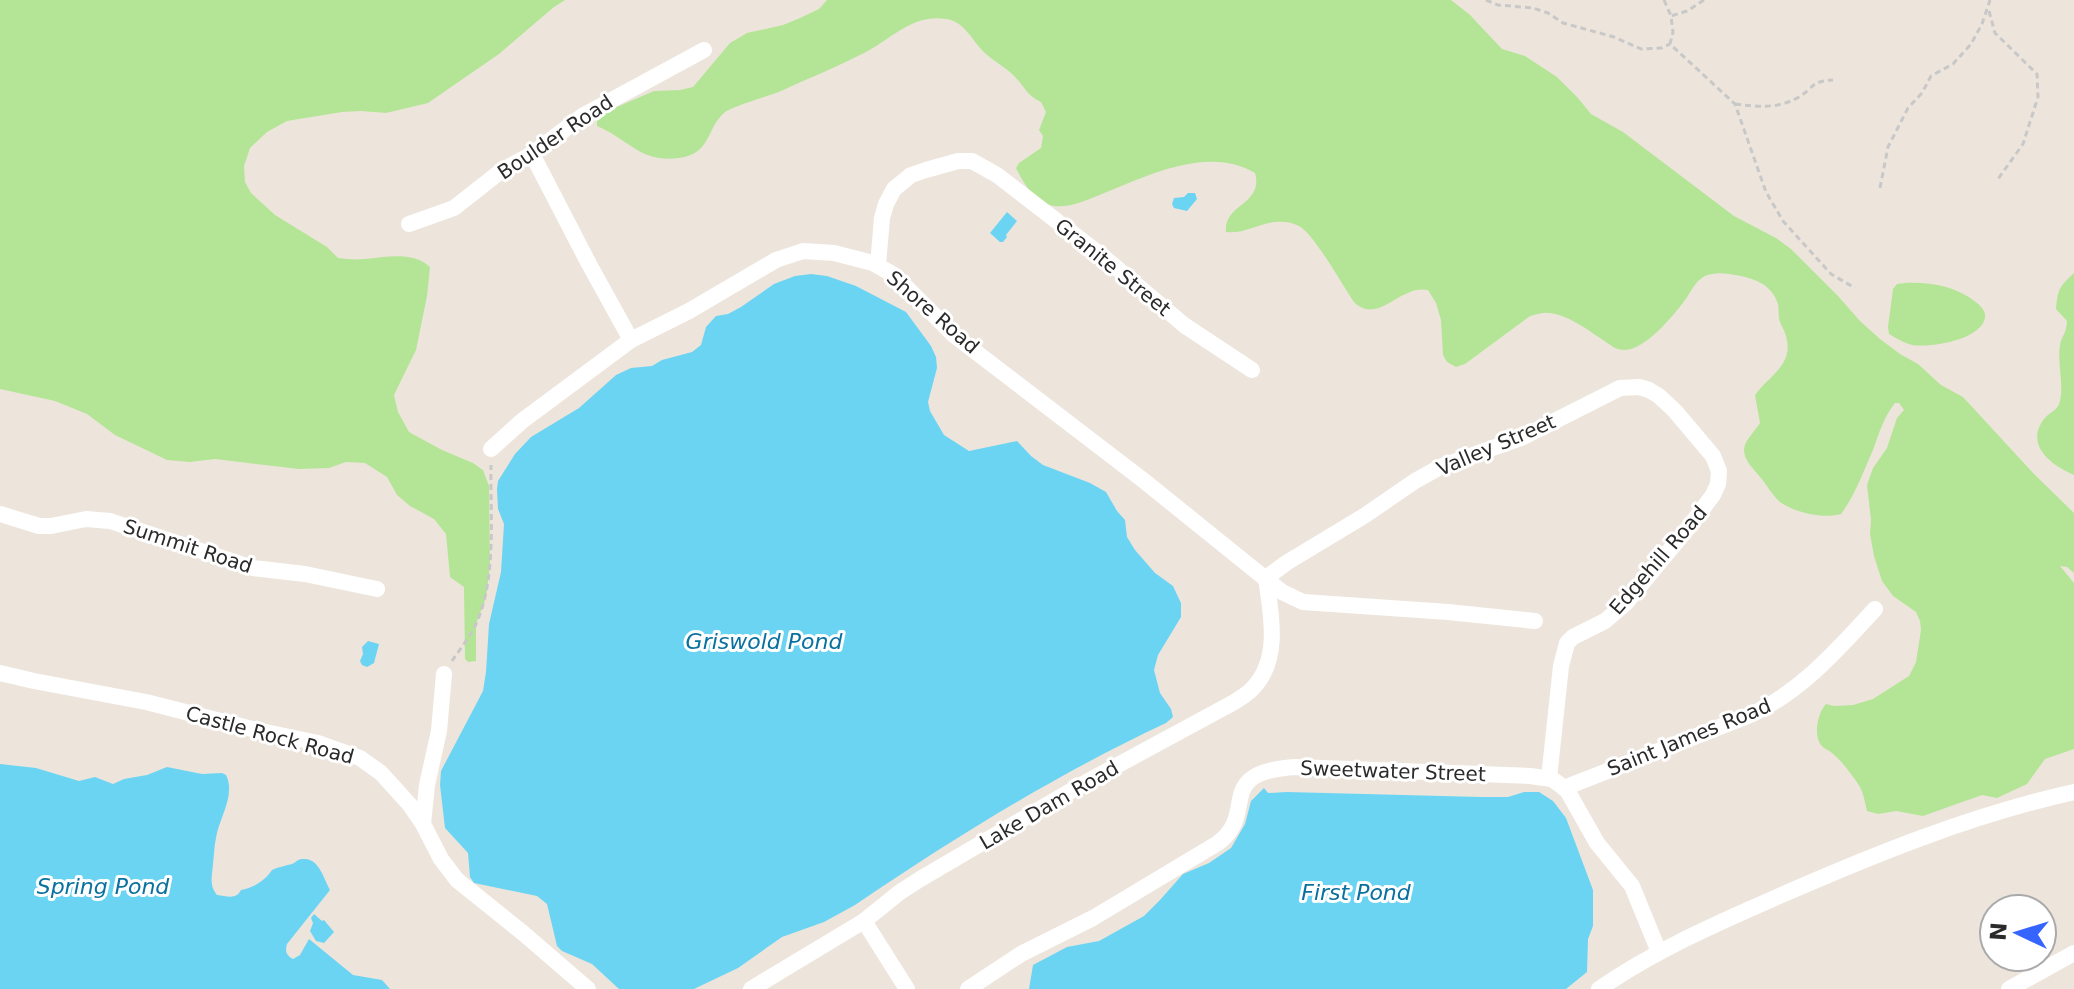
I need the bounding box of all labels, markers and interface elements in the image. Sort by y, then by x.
street label: Boulder Road [493,90,617,184]
street label: Granite Street [1050,213,1176,321]
street label: Shore Road [882,265,984,359]
street label: Valley Street [1433,409,1559,481]
street label: Edgehill Road [1604,501,1712,619]
street label: Summit Road [120,514,256,578]
water label: Griswold Pond [686,629,843,654]
street label: Saint James Road [1604,693,1774,781]
street label: Castle Rock Road [183,701,357,769]
street label: Lake Dam Road [975,755,1123,855]
street label: Sweetwater Street [1300,756,1486,786]
water label: Spring Pond [37,874,170,899]
water label: First Pond [1301,880,1412,905]
north arrow [1978,893,2058,973]
text: N [1985,922,2012,942]

